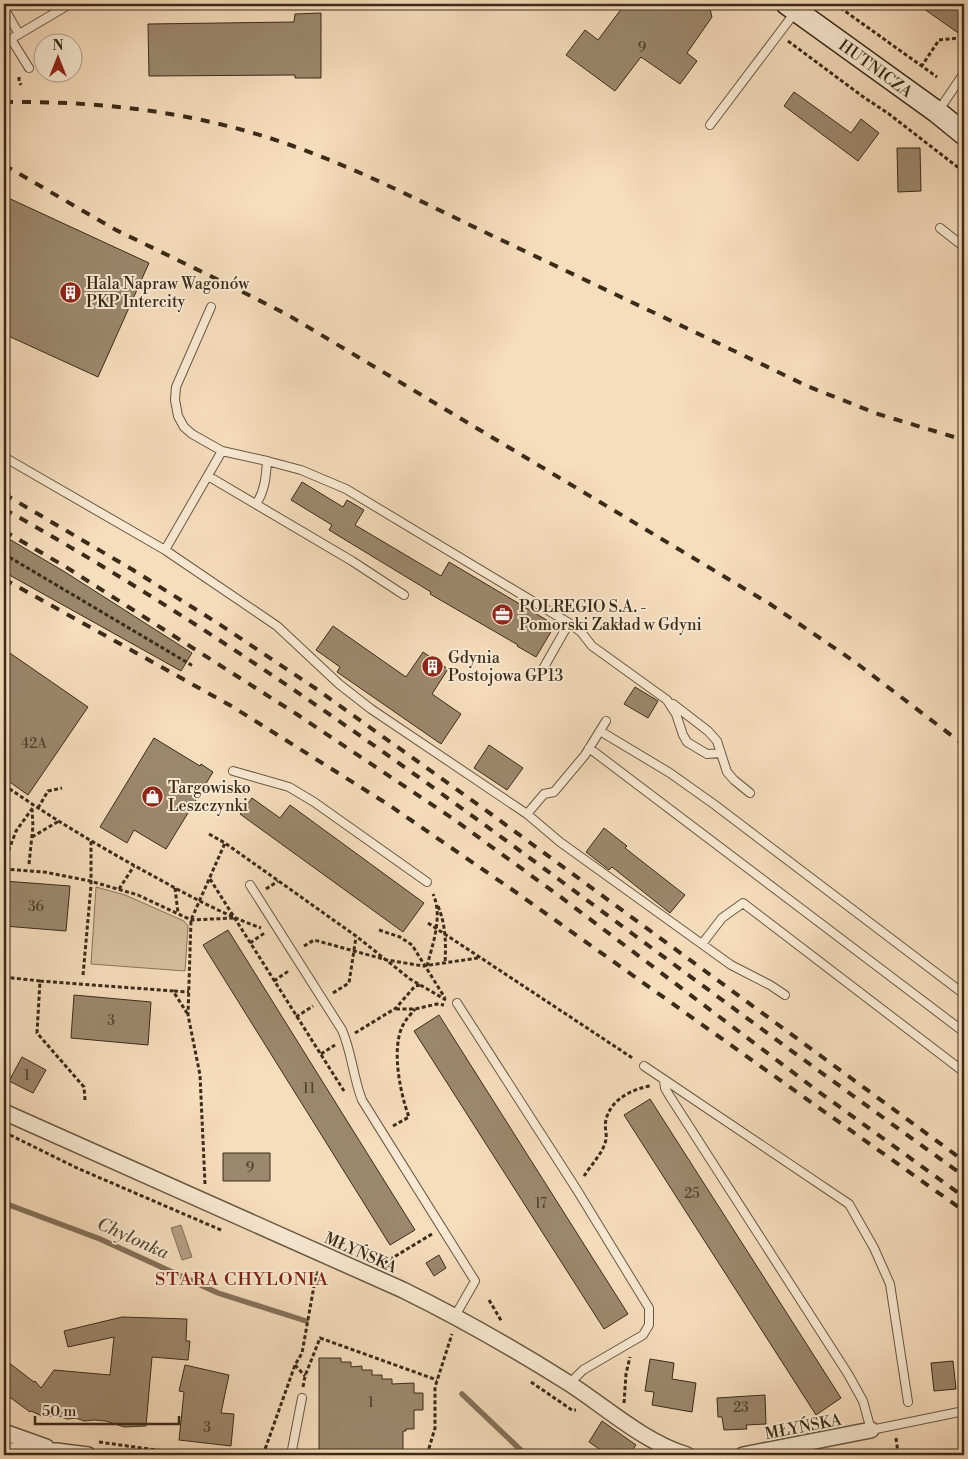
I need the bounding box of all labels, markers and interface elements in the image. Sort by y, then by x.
north arrow [32,32,82,82]
street label: HUTNICZA [835,35,917,103]
text: N [52,37,64,55]
house number: 9 [638,39,646,57]
place label: Hala Napraw Wagonów PKP Intercity [86,274,250,312]
building icon: Hala Napraw Wagonów PKP Intercity [58,280,82,304]
place label: POLREGIO S.A. - Pomorski Zakład w Gdyni [519,597,702,635]
office icon: POLREGIO S.A. - Pomorski Zakład w Gdyni [491,603,515,627]
place label: Gdynia Postojowa GP13 [448,648,564,686]
building icon: Gdynia Postojowa GP13 [420,654,444,678]
house number: 42A [21,735,47,753]
place label: Targowisko Leszczynki [168,778,251,816]
shop icon: Targowisko Leszczynki [140,784,164,808]
house number: 36 [28,898,45,916]
house number: 3 [107,1012,115,1030]
house number: 1 [24,1067,30,1085]
house number: 11 [303,1080,315,1098]
house number: 9 [246,1159,254,1177]
house number: 25 [684,1185,700,1203]
house number: 17 [535,1195,547,1213]
water label: Chylonka [93,1212,173,1265]
street label: MŁYŃSKA [321,1226,402,1278]
district label: STARA CHYLONIA [155,1268,329,1291]
scale bar [35,1394,179,1426]
house number: 1 [368,1394,374,1412]
house number: 23 [733,1399,749,1417]
text: 50 m [42,1402,76,1421]
street label: MŁYŃSKA [763,1408,844,1444]
house number: 3 [203,1419,211,1437]

